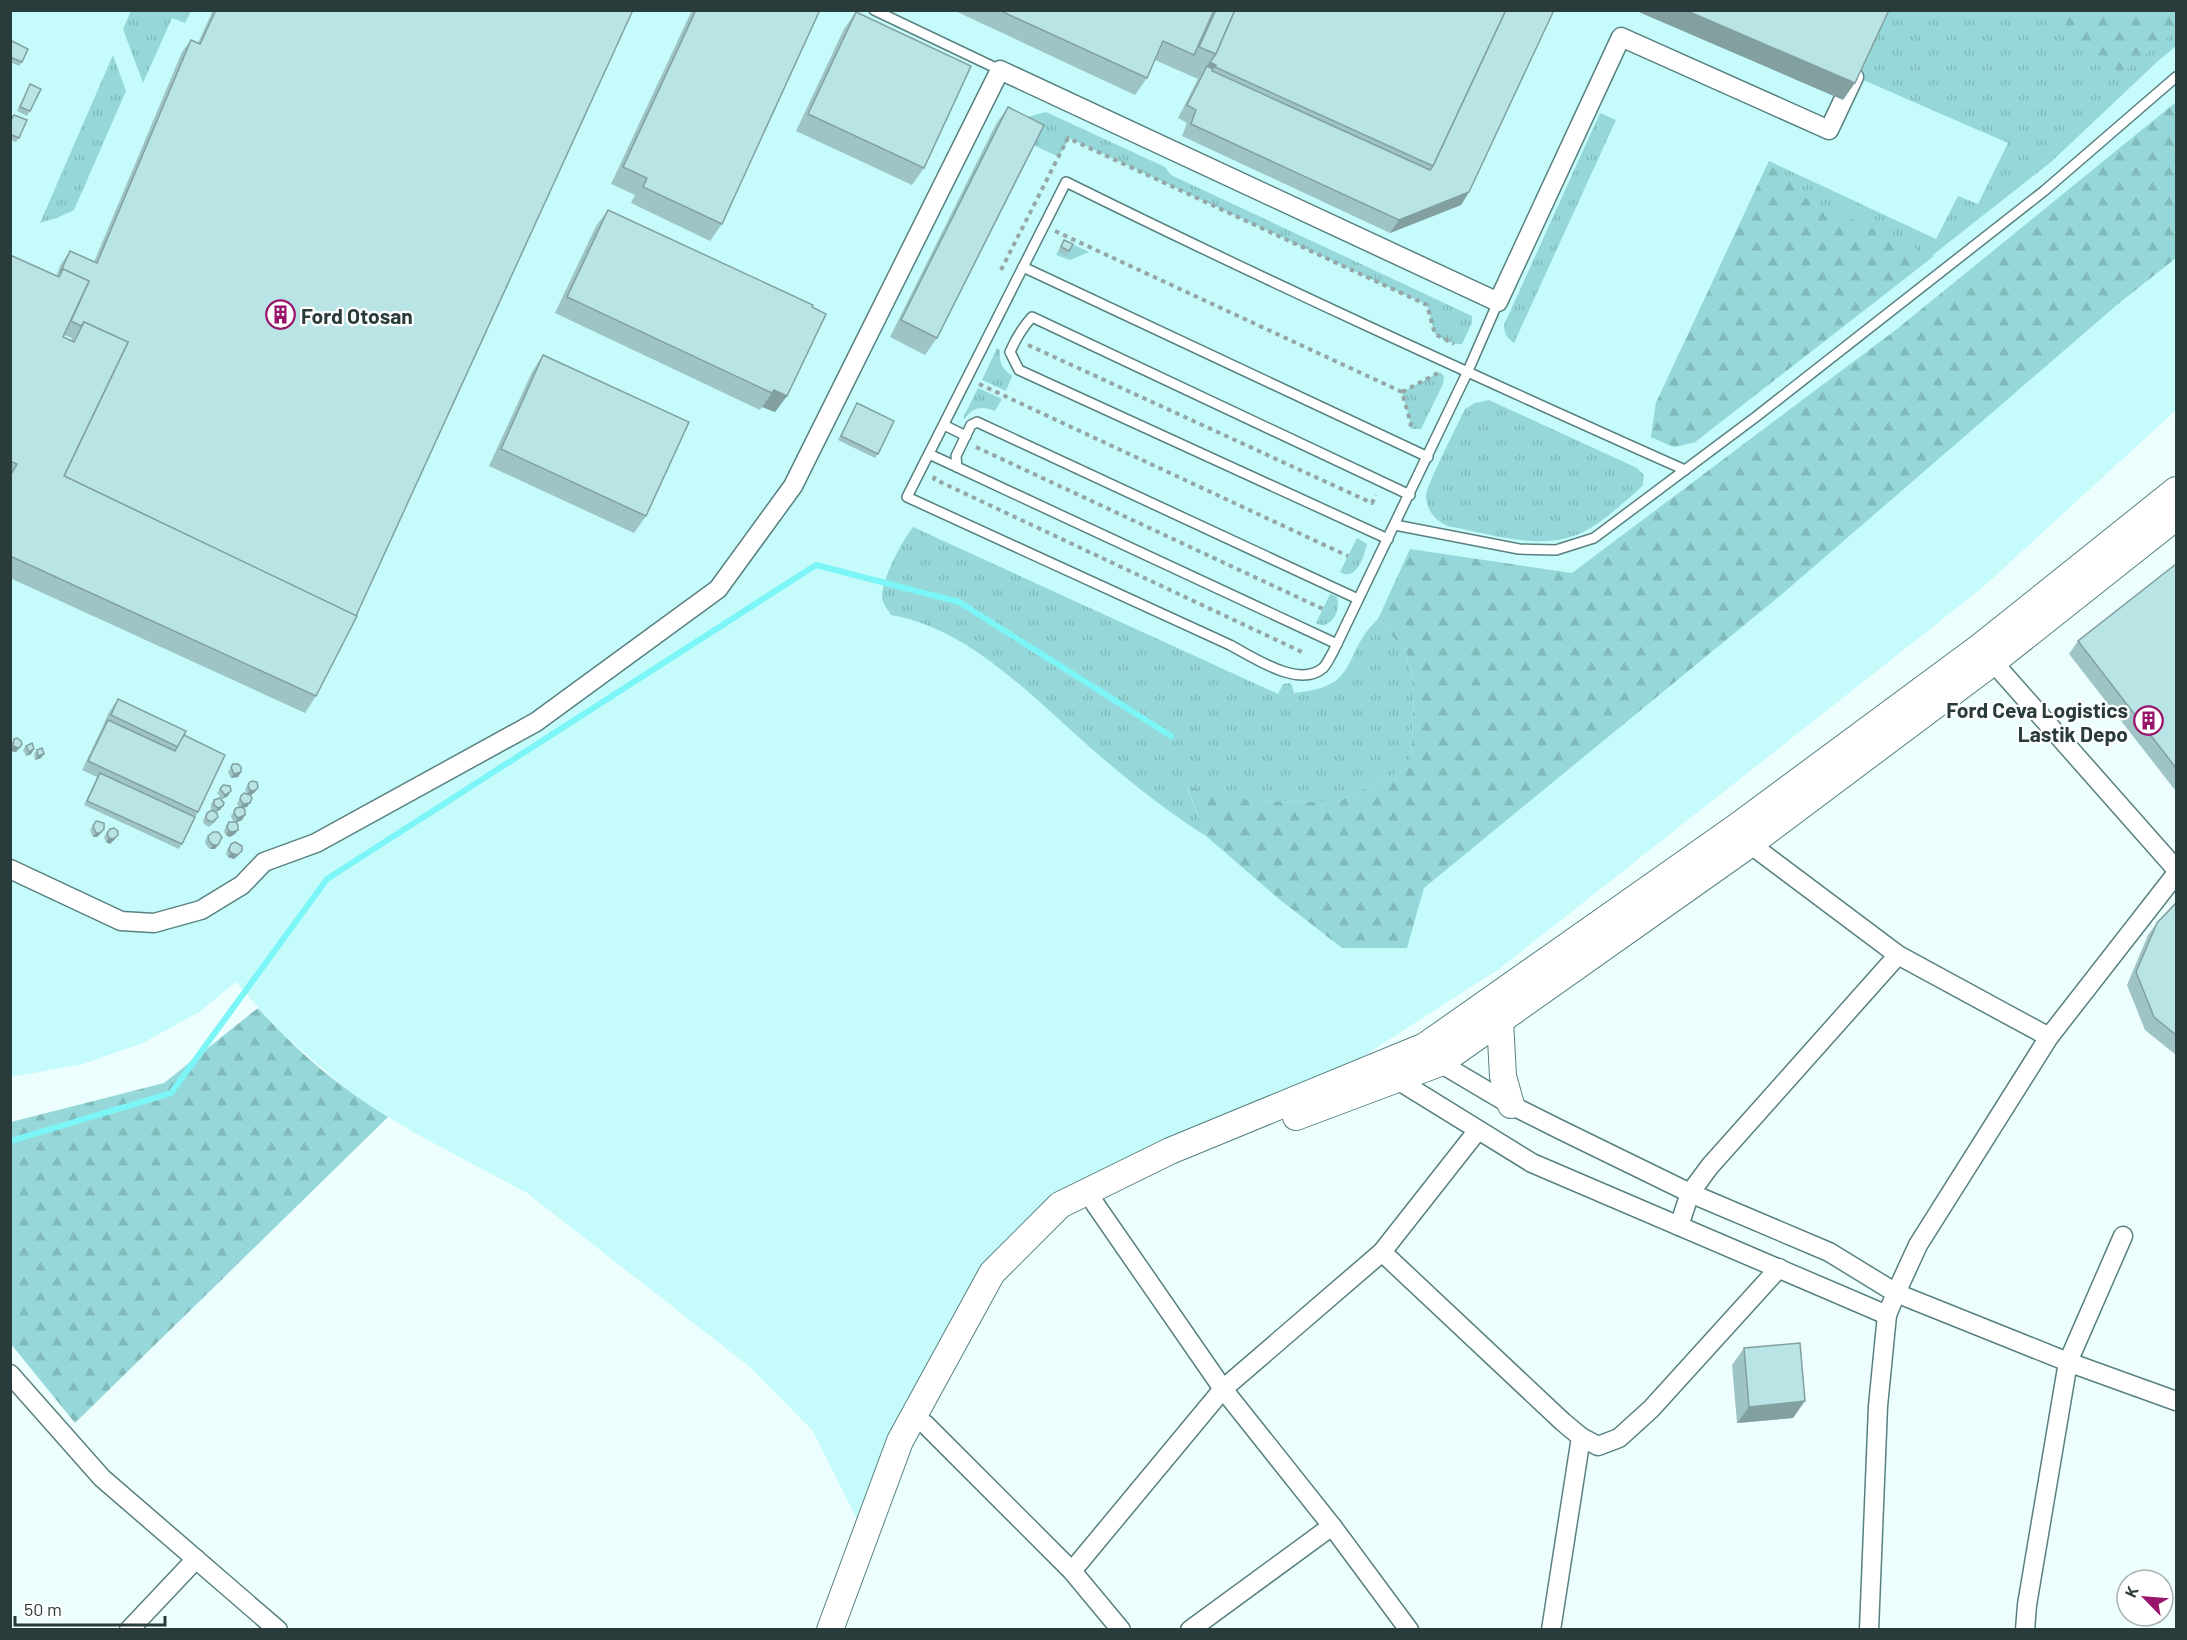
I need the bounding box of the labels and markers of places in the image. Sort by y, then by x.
building icon: Ford Otosan [264,299,296,331]
place label: Ford Otosan [301,303,413,328]
place label: Ford Ceva Logistics Lastik Depo [1946,697,2128,746]
building icon: Ford Ceva Logistics Lastik Depo [2133,705,2165,737]

